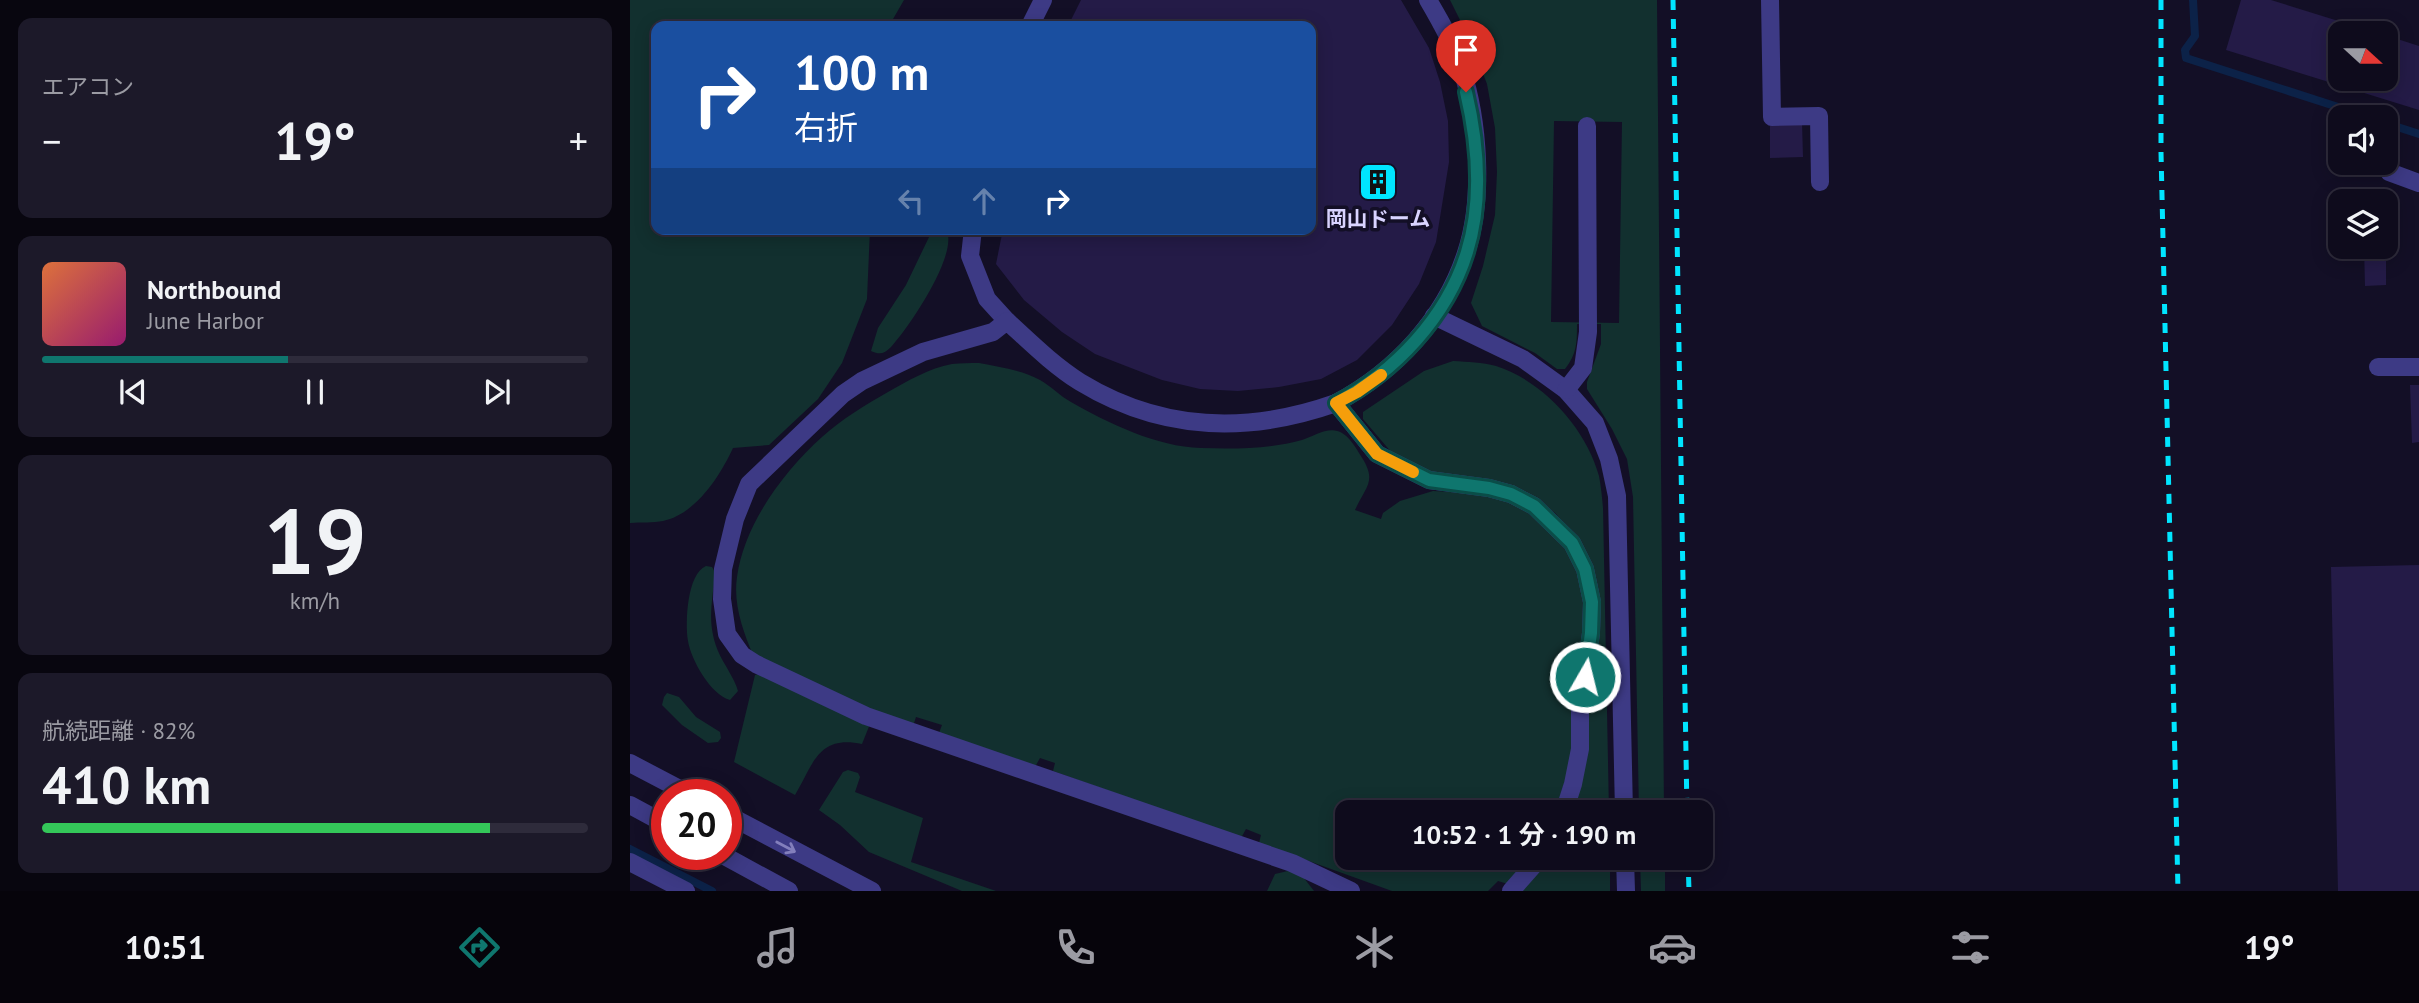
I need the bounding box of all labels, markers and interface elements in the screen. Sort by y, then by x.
pin [1436,20,1496,92]
north arrow [2328,21,2398,91]
map controls [2328,21,2398,259]
icon: arrive [1447,31,1485,69]
text: 100 m [794,40,929,104]
icon: right [679,49,770,140]
text: エアコン [42,72,134,101]
button: sound [2328,105,2398,175]
text: 右折 [794,106,858,148]
text: 19° [274,107,356,174]
text: − [42,116,61,165]
text: + [569,116,588,165]
building icon: 岡山ドーム [1357,161,1399,203]
icon: left [892,182,930,220]
icon: ahead [965,182,1003,220]
icon: right [1038,182,1076,220]
button: layers [2328,189,2398,259]
place label: 岡山ドーム [1326,205,1430,232]
text: Northbound [147,273,281,306]
text: June Harbor [147,306,264,335]
icon: previous [114,373,152,411]
icon: pause [296,373,334,411]
icon: next [478,373,516,411]
text: 19 [263,481,367,599]
text: km/h [290,586,340,615]
position arrow [1548,640,1622,714]
text: 航続距離 · 82% [42,716,195,745]
text: 410 km [42,751,211,818]
speed limit sign: 20 [651,779,742,870]
text: 10:52 · 1 分 · 190 m [1412,818,1636,851]
one-way arrow [776,840,796,854]
icon: directions [455,923,504,972]
icon: music [753,923,802,972]
icon: phone [1051,923,1100,972]
icon: climate [1350,923,1399,972]
icon: car [1648,923,1697,972]
icon: filters [1946,923,1995,972]
text: 10:51 [125,926,206,968]
text: 19° [2244,926,2294,968]

